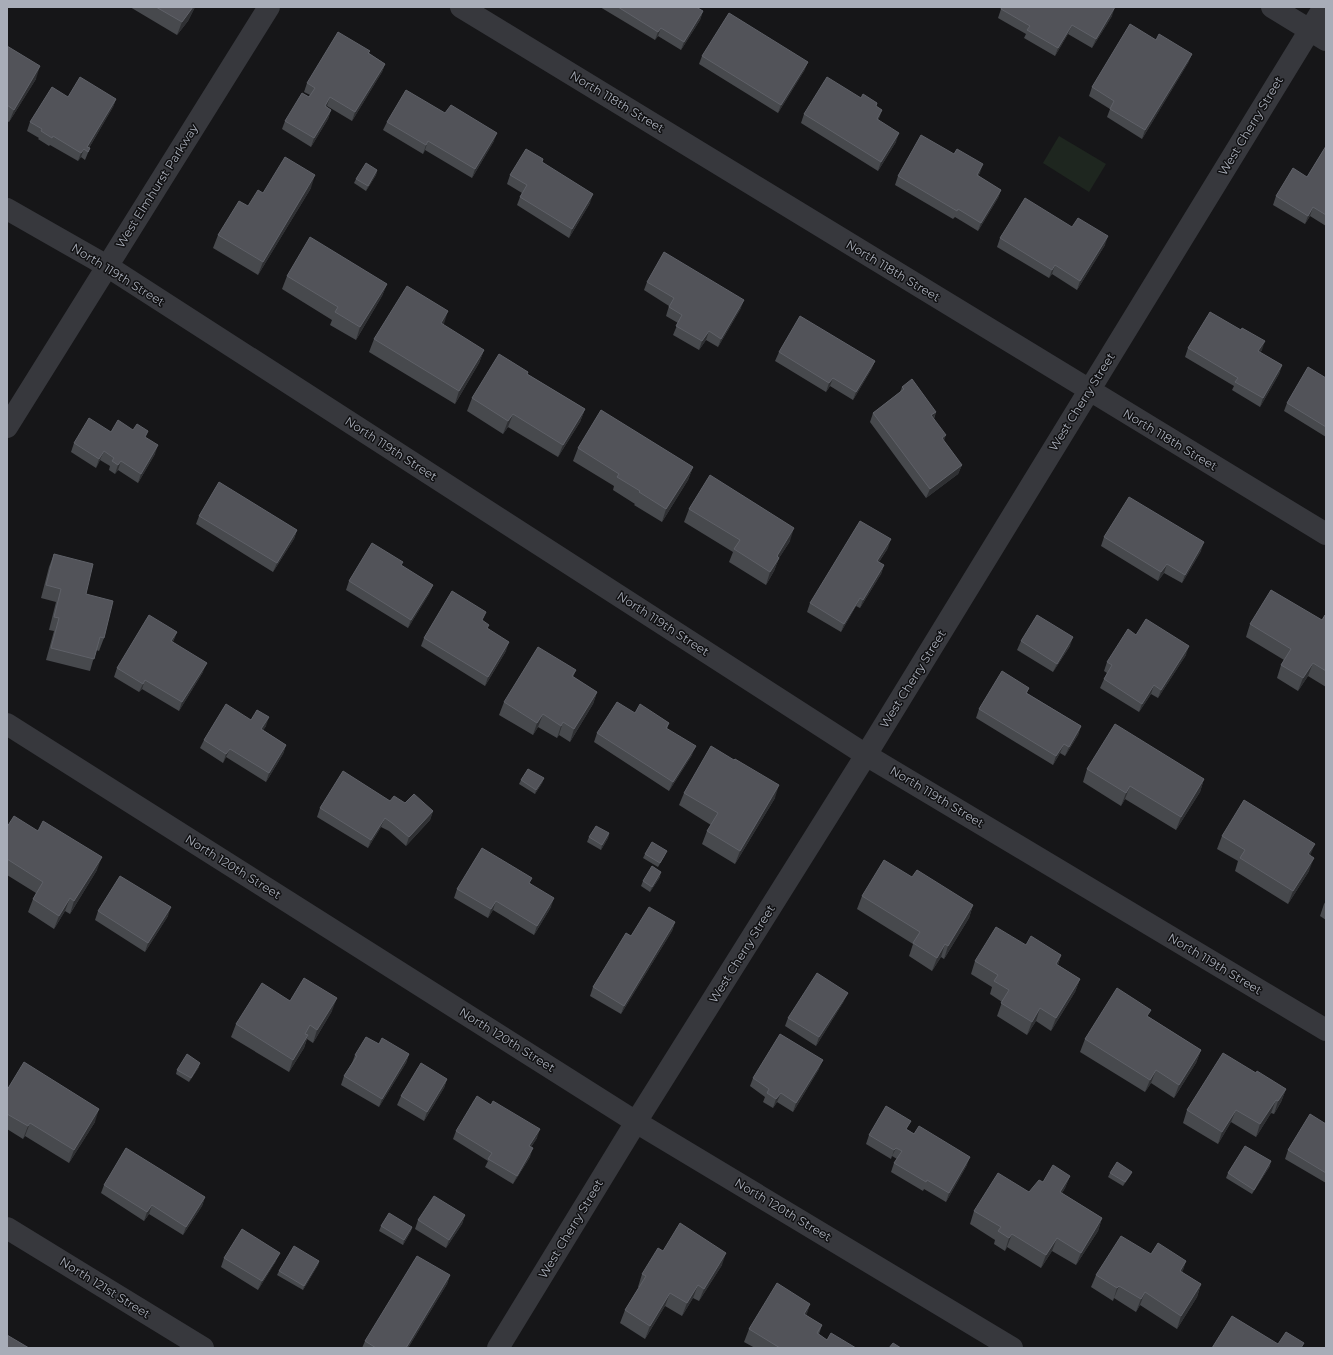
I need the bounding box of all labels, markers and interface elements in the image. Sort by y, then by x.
street label: North 118th Street [567,68,667,136]
street label: West Cherry Street [1215,73,1286,178]
street label: West Elmhurst Parkway [112,121,201,251]
street label: North 118th Street [843,237,943,305]
street label: North 119th Street [69,240,168,309]
street label: West Cherry Street [1045,350,1118,454]
street label: North 118th Street [1120,406,1220,474]
street label: North 119th Street [342,413,440,484]
street label: North 119th Street [614,588,712,659]
street label: West Cherry Street [876,627,949,731]
street label: North 119th Street [888,763,987,831]
street label: North 120th Street [183,831,284,902]
street label: West Cherry Street [705,902,778,1006]
street label: North 119th Street [1166,930,1265,998]
street label: North 120th Street [457,1004,558,1075]
street label: North 120th Street [732,1175,834,1244]
street label: West Cherry Street [535,1176,606,1281]
street label: North 121st Street [57,1254,153,1322]

